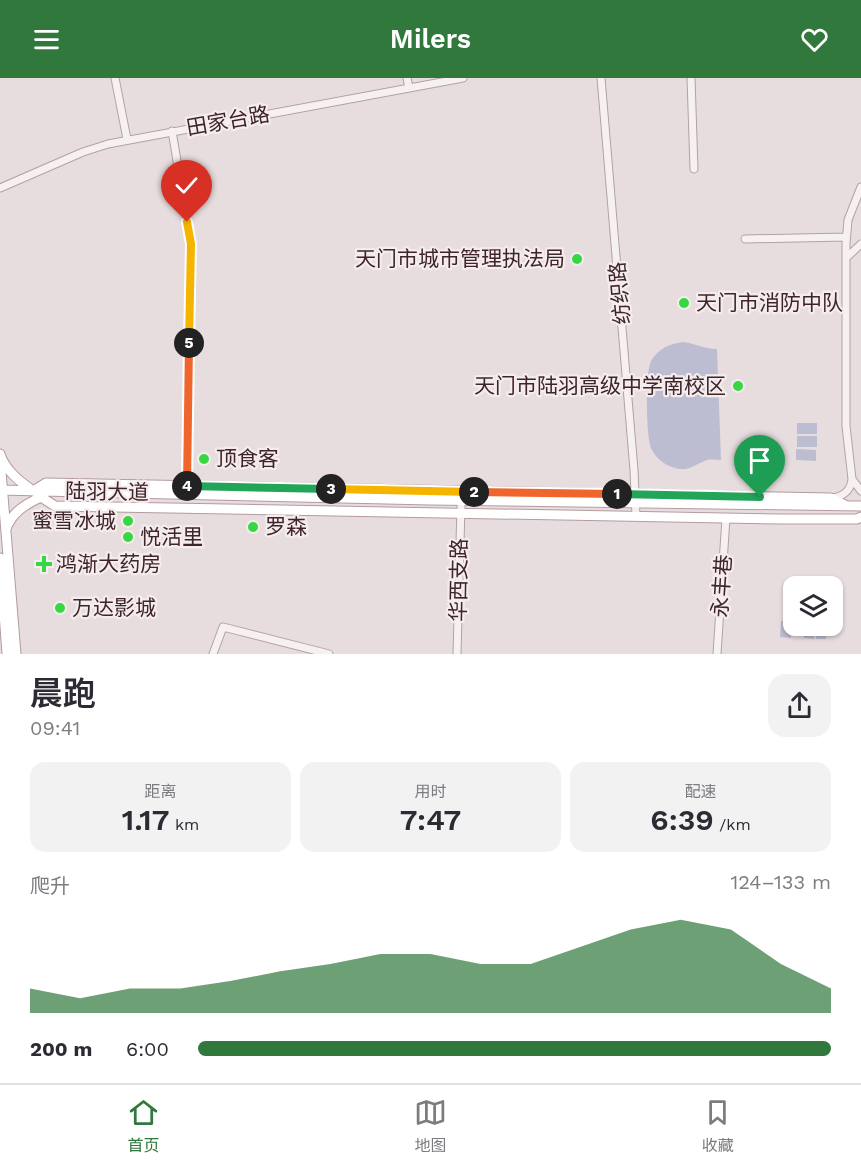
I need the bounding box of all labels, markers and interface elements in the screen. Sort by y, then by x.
icon: menu [30,23,63,56]
text: Milers [390,23,471,55]
icon: heart [798,23,831,56]
street label: 田家台路 [184,101,271,140]
pin [161,160,212,222]
icon: check [170,169,203,202]
place label: 天门市城市管理执法局 [355,246,565,271]
marker: 天门市城市管理执法局 [570,252,584,266]
street label: 纺织路 [604,261,635,326]
place label: 天门市消防中队 [696,290,843,315]
marker: 天门市消防中队 [677,296,691,310]
pin: 5 [174,328,204,358]
text: 5 [184,333,194,352]
place label: 天门市陆羽高级中学南校区 [474,373,726,398]
marker: 天门市陆羽高级中学南校区 [731,379,745,393]
pin [734,435,785,497]
icon: arrive [743,444,776,477]
place label: 顶食客 [216,446,279,471]
marker: 顶食客 [197,452,211,466]
pin: 4 [172,471,202,501]
pin: 3 [316,474,346,504]
text: 4 [182,476,192,495]
pin: 2 [459,477,489,507]
street label: 陆羽大道 [65,478,149,505]
text: 3 [326,479,336,498]
pin: 1 [602,479,632,509]
text: 2 [469,482,479,501]
text: 1 [614,484,620,503]
place label: 蜜雪冰城 [32,508,116,533]
marker: 蜜雪冰城 [121,514,135,528]
place label: 罗森 [265,514,307,539]
marker: 罗森 [246,520,260,534]
place label: 悦活里 [140,524,203,549]
marker: 悦活里 [121,530,135,544]
street label: 华西支路 [445,538,472,622]
place label: 鸿渐大药房 [56,551,161,576]
street label: 永丰巷 [707,554,736,618]
marker: 鸿渐大药房 [37,557,51,571]
map controls [783,576,843,636]
button: layers [783,576,843,636]
place label: 万达影城 [72,595,156,620]
marker: 万达影城 [53,601,67,615]
text: 晨跑 [30,674,96,713]
button: share [768,674,831,737]
text: 09:41 [30,716,80,740]
text: 距离 [144,782,177,801]
text: 用时 [414,782,447,801]
text: 配速 [684,782,717,801]
text: 1.17 [122,802,170,837]
text: 7:47 [400,802,461,837]
text: 6:39 [650,802,714,837]
text: km [170,815,199,834]
text: /km [714,815,751,834]
text: 124–133 m [730,870,831,894]
text: 爬升 [30,874,70,898]
text: 200 m [30,1037,92,1061]
text: 6:00 [126,1037,169,1061]
tab: 首页 [127,1096,160,1156]
tab: 地图 [414,1096,447,1156]
tab: 收藏 [701,1096,734,1156]

